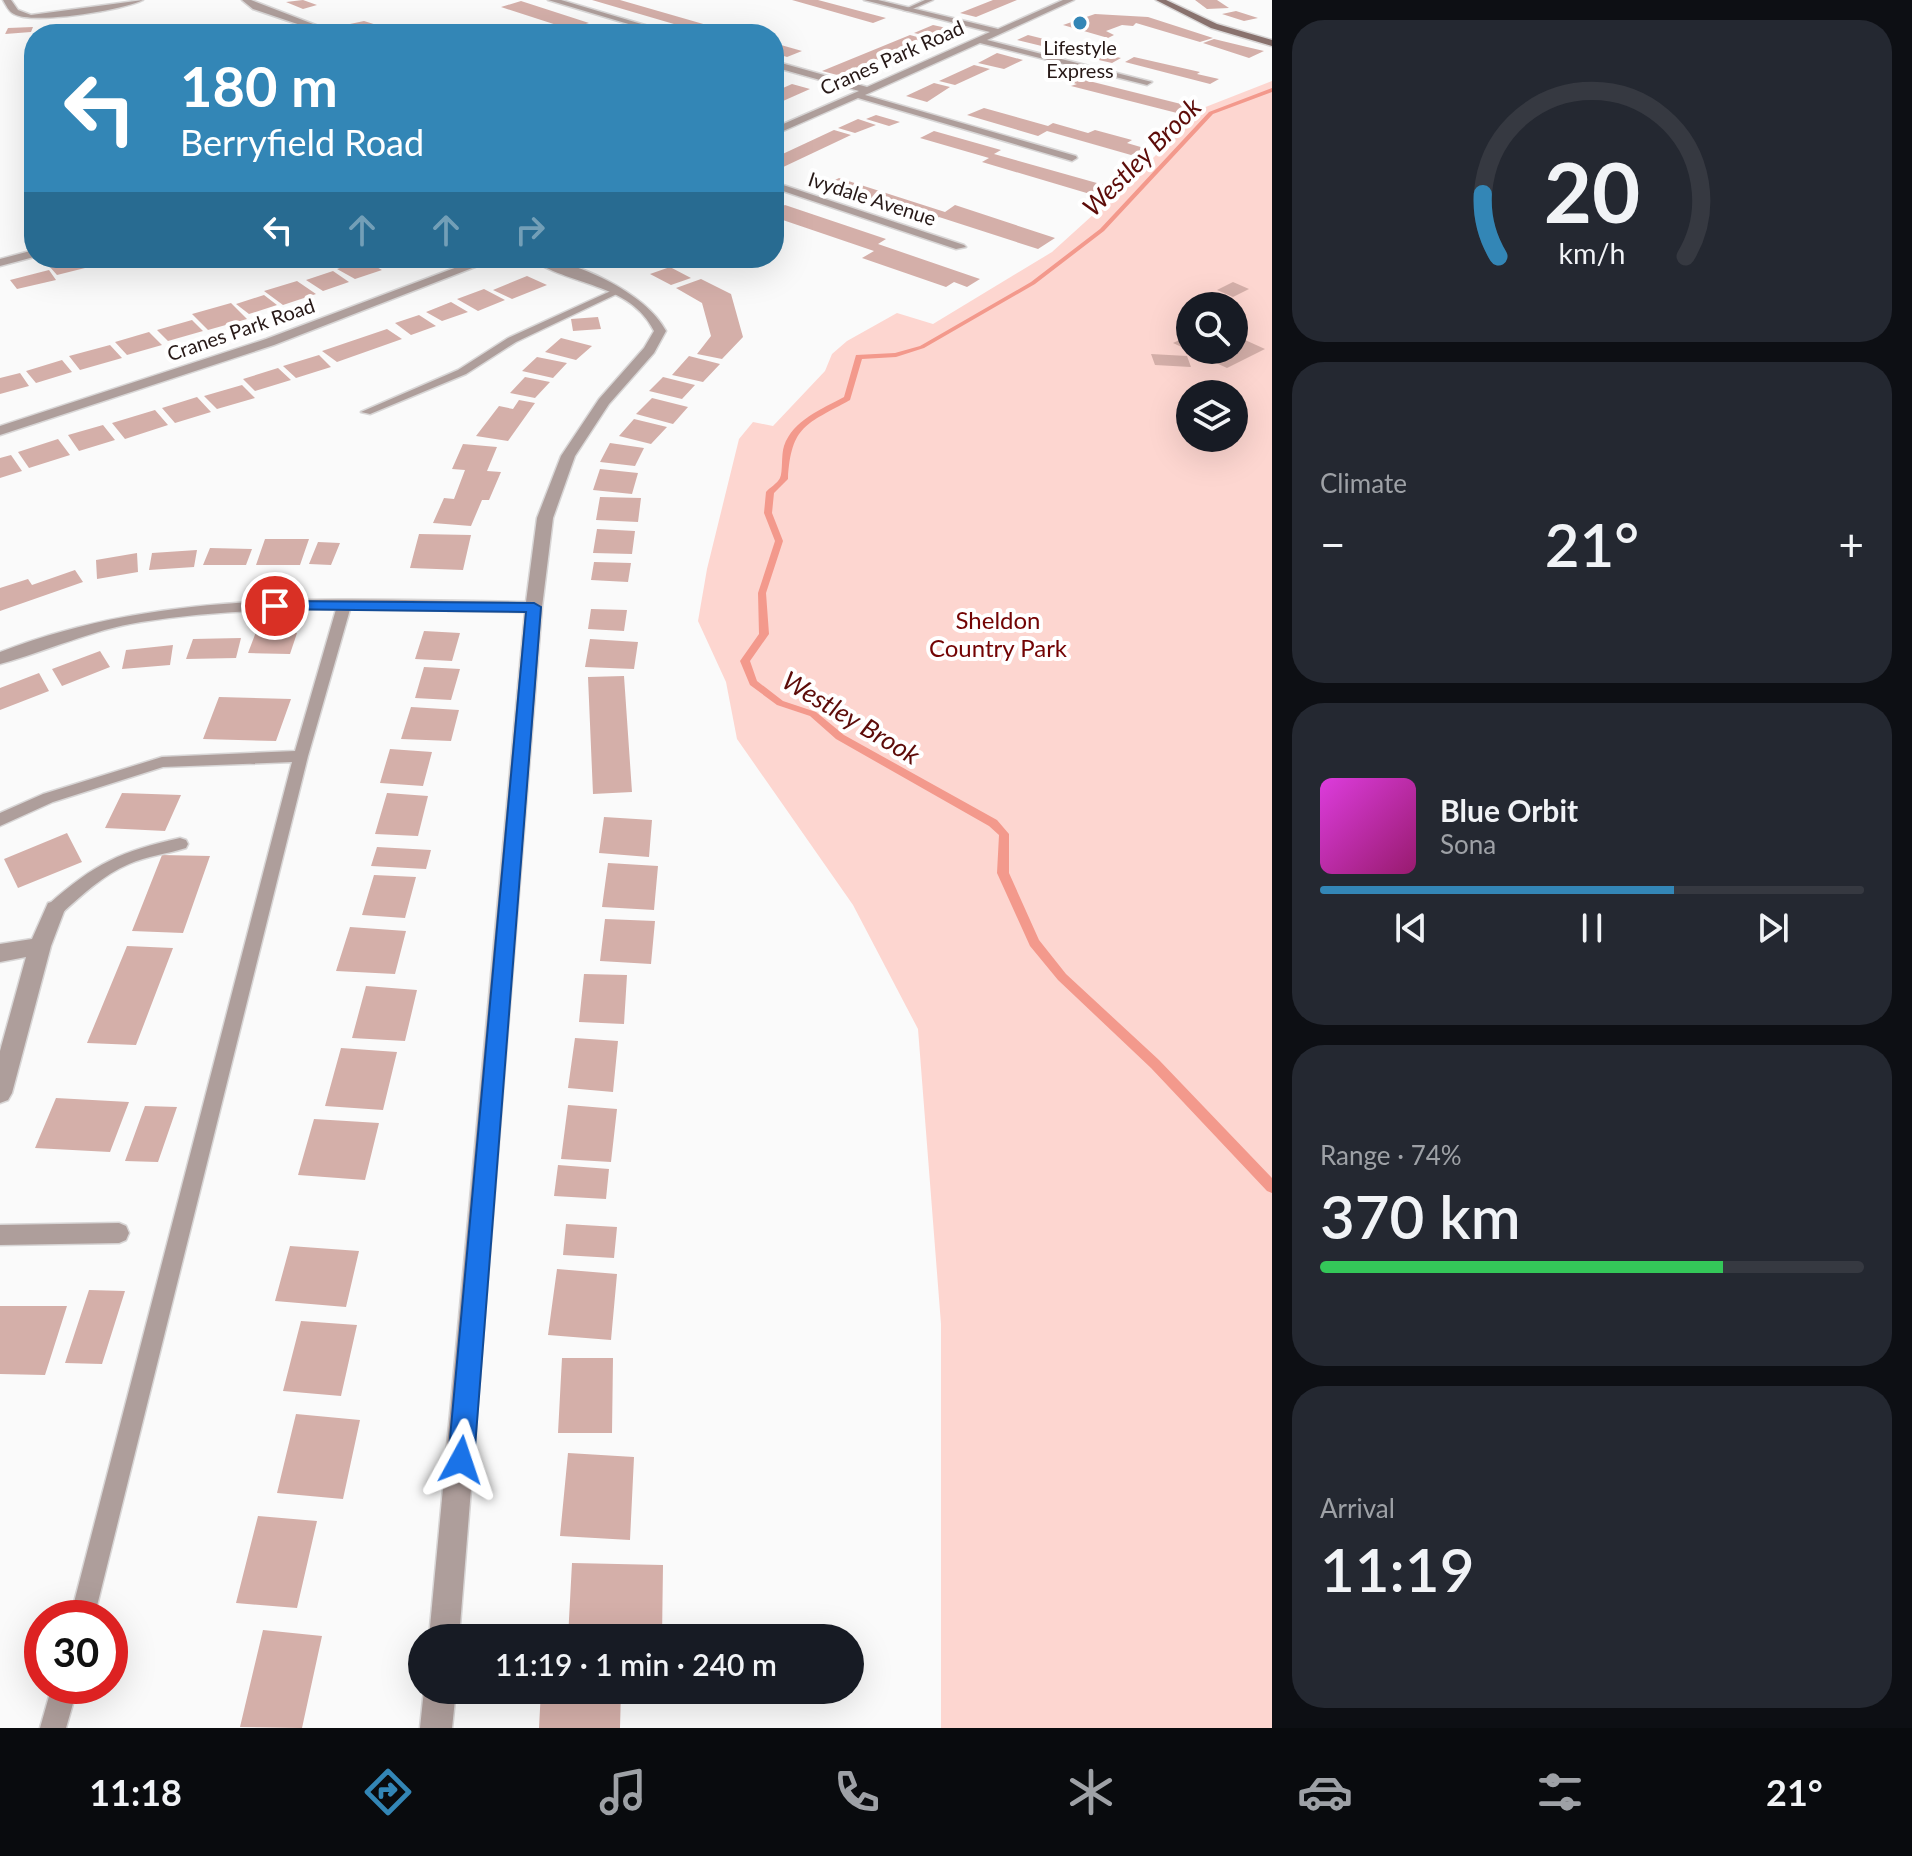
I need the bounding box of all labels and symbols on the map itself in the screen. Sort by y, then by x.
marker: Lifestyle Express [1071,14,1089,32]
street label: Cranes Park Road [816,15,967,99]
place label: Lifestyle Express [1043,35,1117,82]
water label: Westley Brook [1075,90,1208,222]
street label: Ivydale Avenue [805,166,939,230]
street label: Cranes Park Road [164,293,318,366]
pin [241,572,309,640]
park label: Sheldon Country Park [929,605,1068,662]
water label: Westley Brook [777,664,927,771]
position arrow [419,1418,503,1502]
speed limit sign: 30 [24,1600,128,1704]

